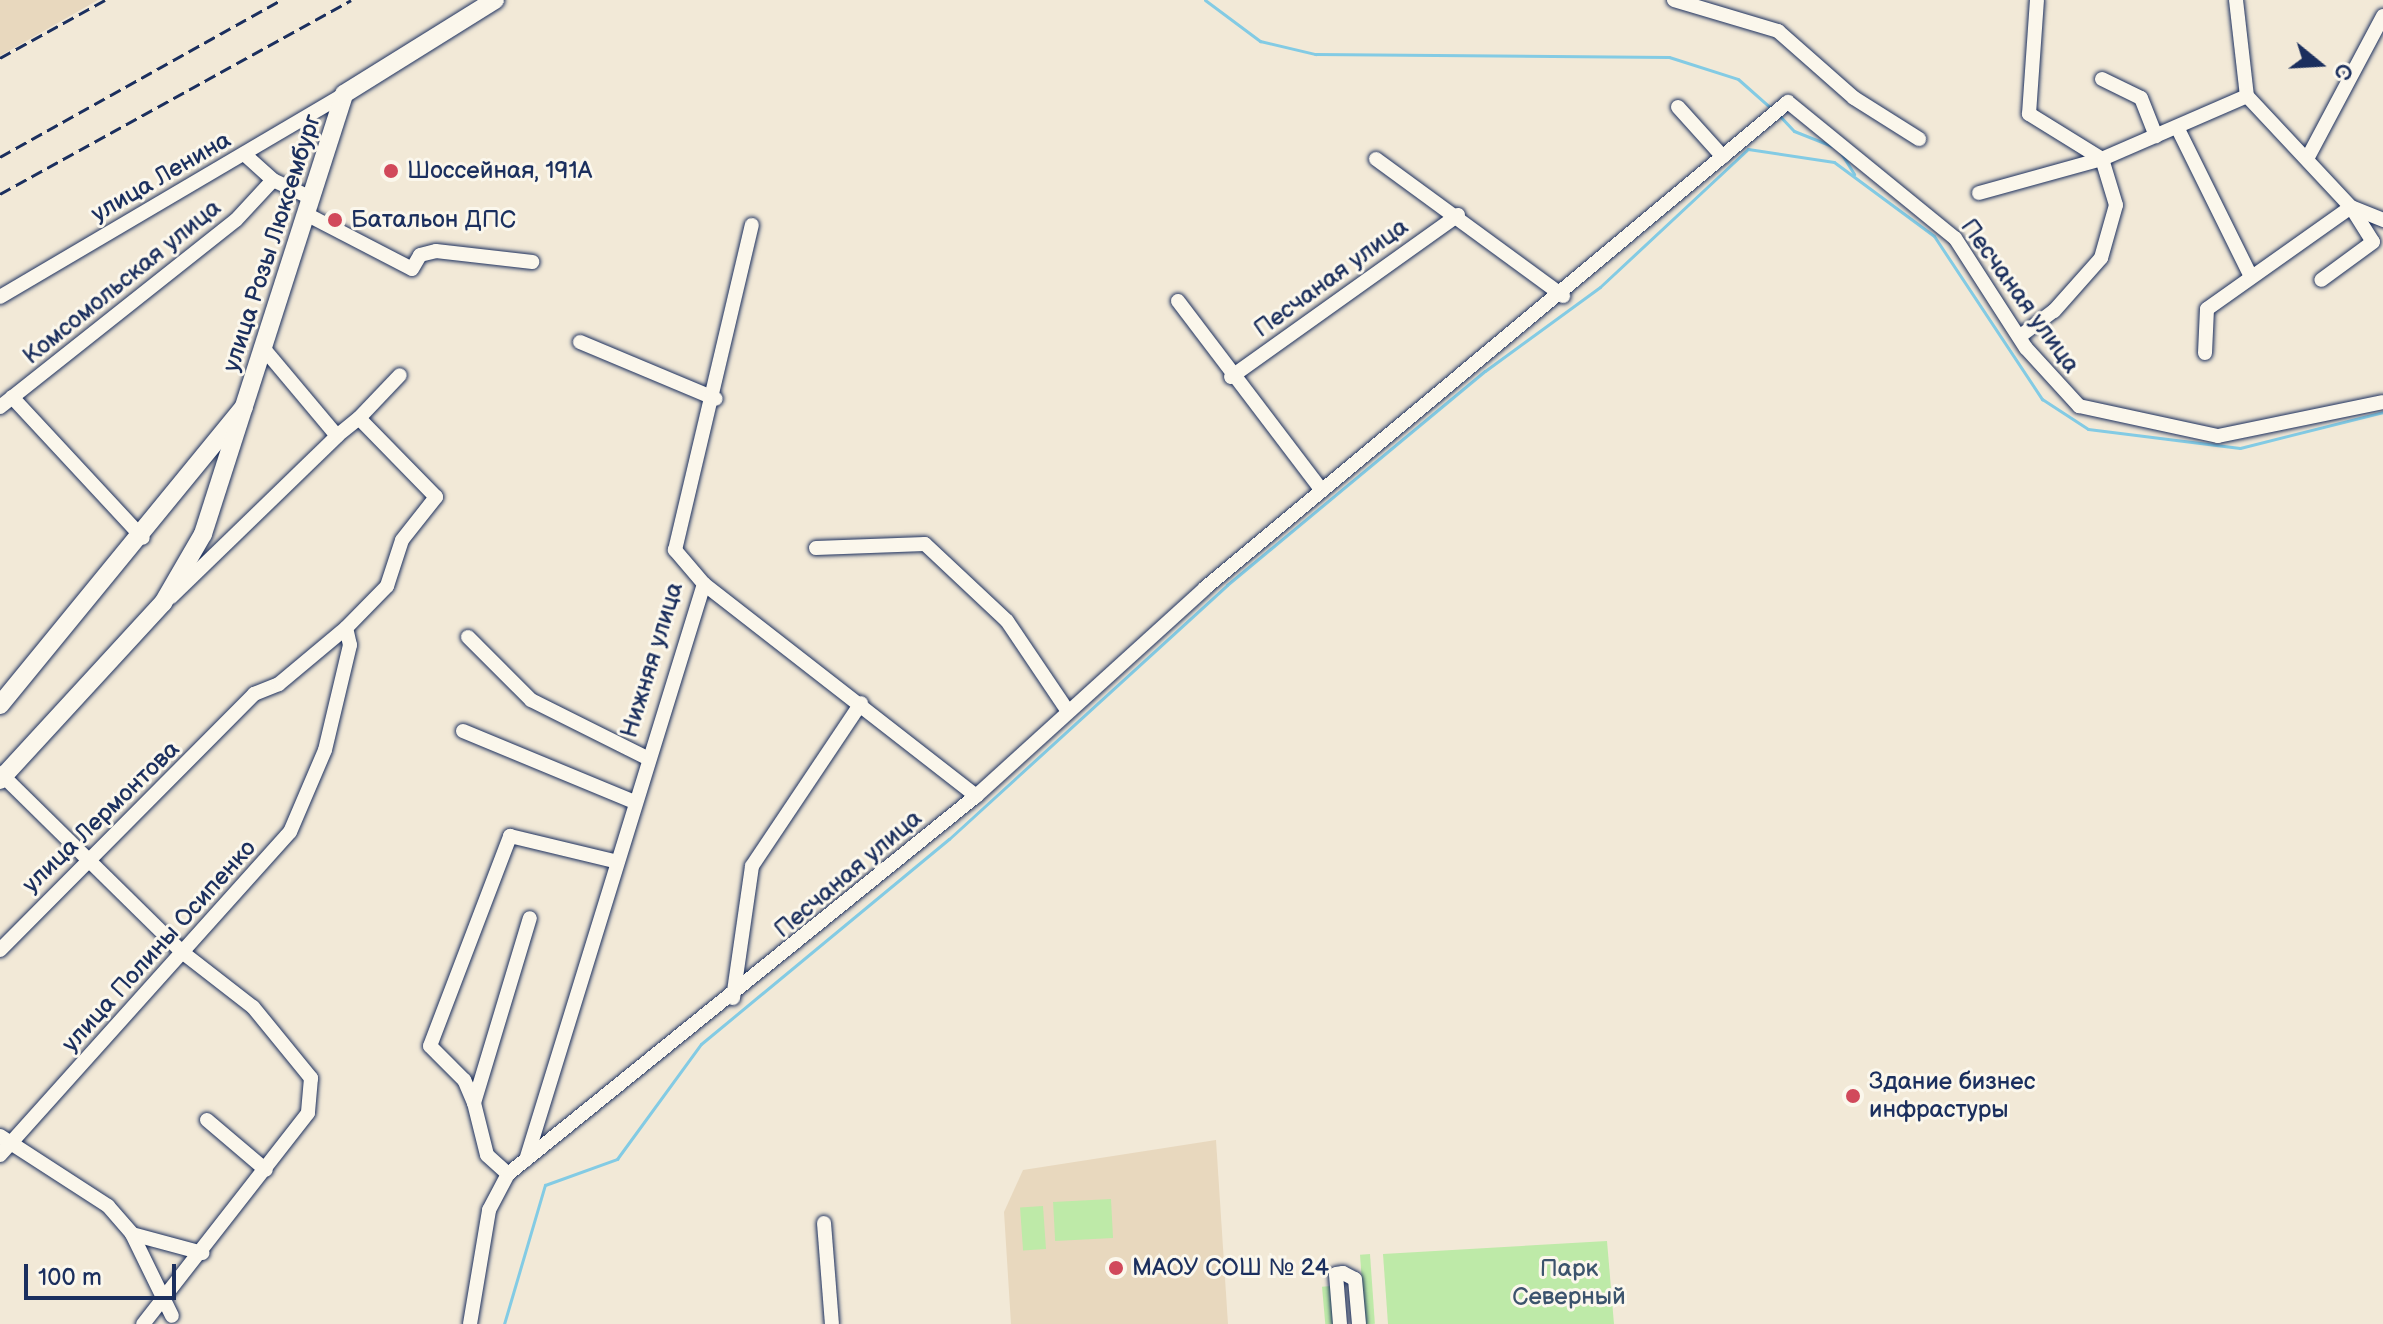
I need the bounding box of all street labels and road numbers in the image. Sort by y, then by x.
street label: улица Розы Люксембург [217,111,327,375]
street label: улица Ленина [86,125,236,229]
street label: Комсомольская улица [17,193,227,371]
street label: Песчаная улица [1248,212,1414,344]
street label: Песчаная улица [1954,213,2086,379]
street label: Нижняя улица [615,579,689,741]
street label: улица Лермонтова [17,735,185,899]
street label: Песчаная улица [768,804,928,944]
street label: улица Полины Осипенко [56,834,262,1058]

